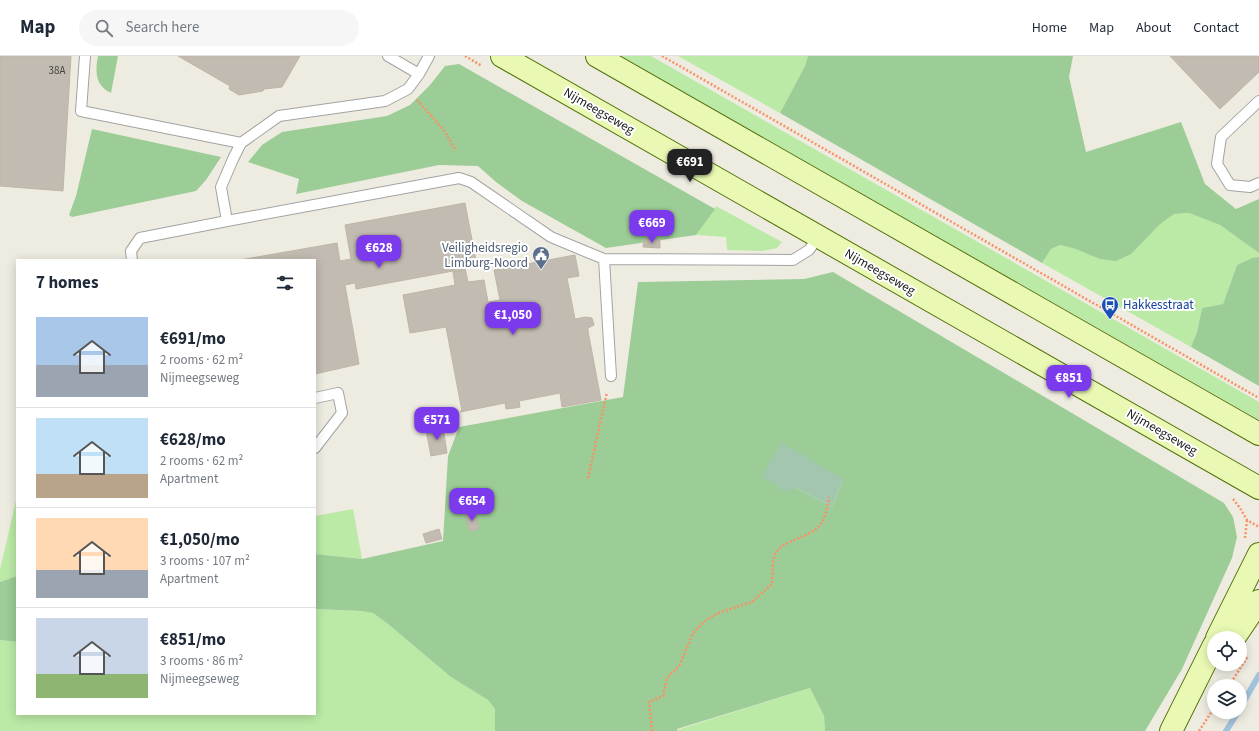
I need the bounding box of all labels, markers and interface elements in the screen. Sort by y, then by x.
search box [79,10,359,46]
text: Map [20,14,55,41]
icon: search [93,17,115,39]
text: Search here [125,17,199,38]
text: Home [1032,18,1067,38]
text: Map [1089,18,1114,38]
text: About [1136,18,1171,38]
text: Contact [1193,18,1239,38]
house number: 38A [49,63,65,78]
street label: Nijmeegseweg [560,83,638,139]
pin: €691 [666,149,714,183]
text: €691 [676,153,704,171]
pin: €669 [628,210,676,244]
text: €669 [638,214,666,232]
pin: €628 [355,235,403,269]
text: €628 [365,239,393,257]
place label: Veiligheidsregio Limburg-Noord [442,239,528,272]
street label: Nijmeegseweg [841,244,919,300]
public building icon: Veiligheidsregio Limburg-Noord [531,245,551,270]
text: 7 homes [36,271,98,295]
icon: filters [274,272,296,294]
bus stop icon: Hakkesstraat [1100,295,1120,320]
place label: Hakkesstraat [1123,296,1194,314]
pin: €1,050 [480,302,546,336]
text: €1,050 [494,306,532,324]
text: €691/mo [160,327,226,351]
icon: home [68,333,116,381]
text: 2 rooms · 62 m² [160,351,243,369]
pin: €851 [1045,365,1093,399]
text: Nijmeegseweg [160,369,239,387]
text: €851 [1055,369,1083,387]
street label: Nijmeegseweg [1123,404,1201,460]
pin: €571 [413,407,461,441]
text: €571 [423,411,451,429]
text: €628/mo [160,428,226,452]
icon: home [68,434,116,482]
text: 2 rooms · 62 m² [160,452,243,470]
text: Apartment [160,470,218,488]
pin: €654 [448,488,496,522]
text: €654 [458,492,486,510]
text: €1,050/mo [160,528,240,552]
icon: home [68,534,116,582]
text: 3 rooms · 107 m² [160,552,250,570]
text: Apartment [160,570,218,588]
text: €851/mo [160,628,226,652]
map controls [1207,631,1247,719]
button: locate [1207,631,1247,671]
icon: home [68,634,116,682]
text: 3 rooms · 86 m² [160,652,243,670]
text: Nijmeegseweg [160,670,239,688]
button: layers [1207,679,1247,719]

